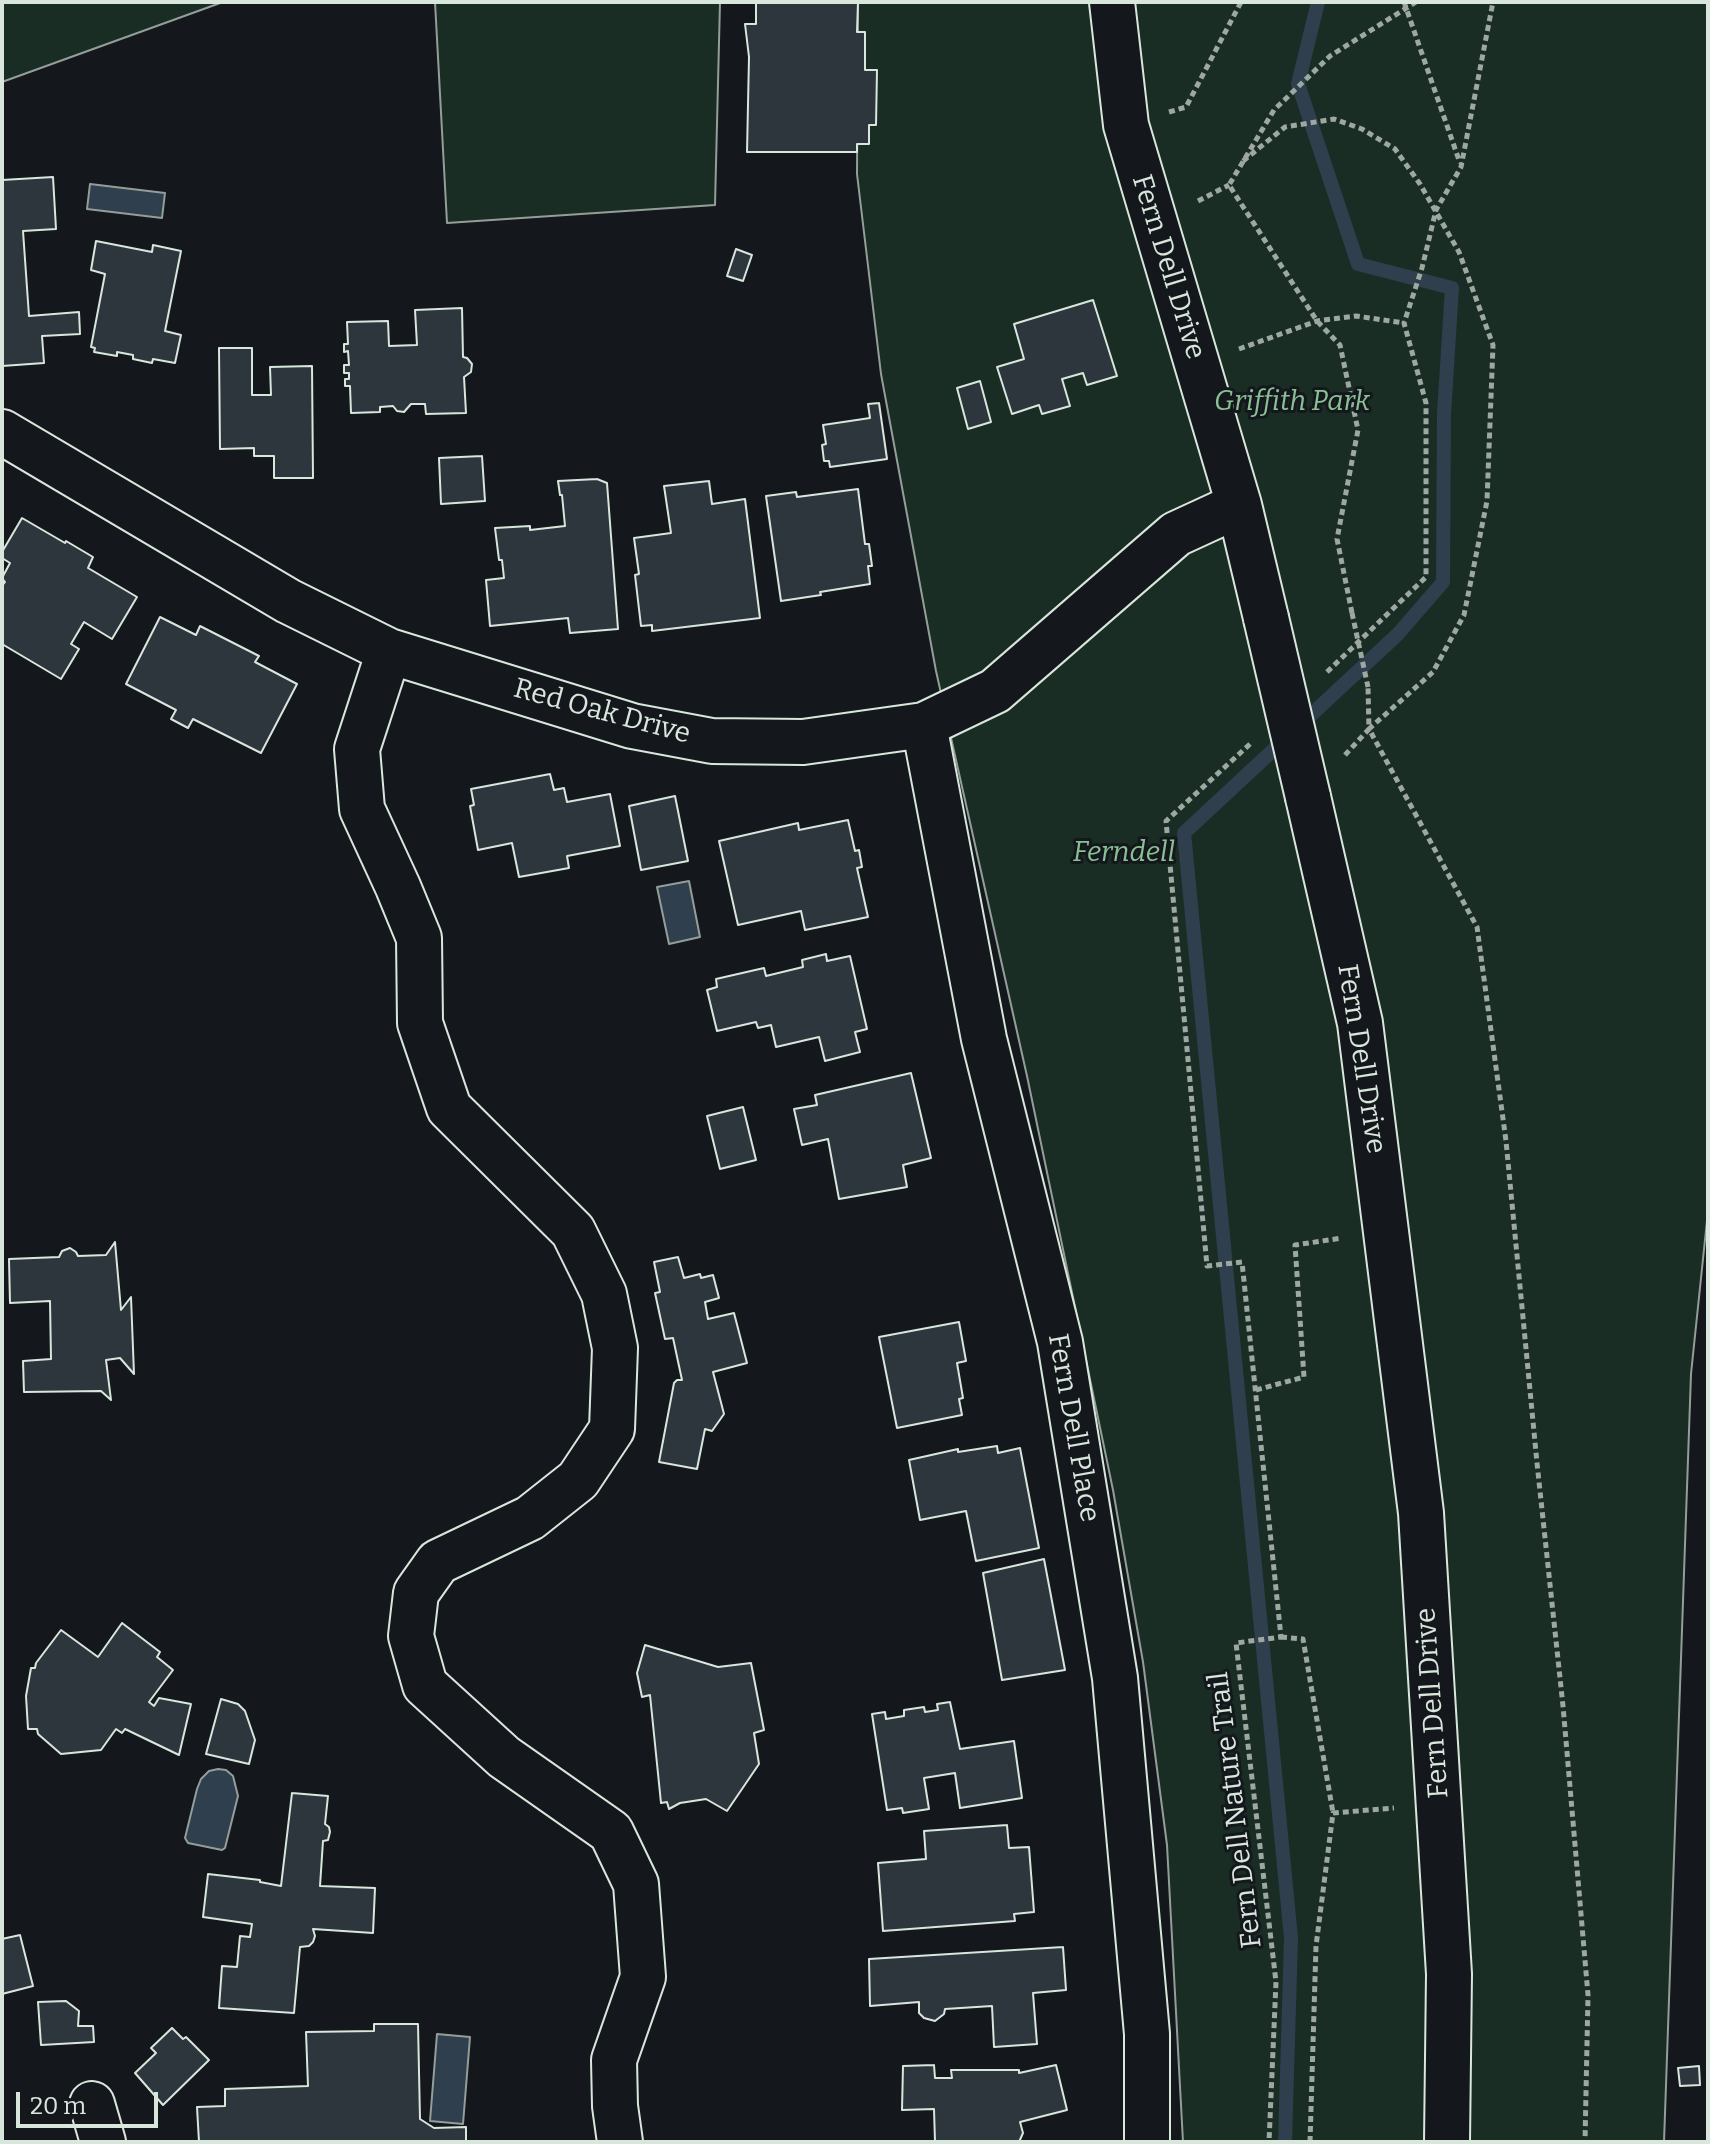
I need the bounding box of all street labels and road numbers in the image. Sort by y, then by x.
street label: Fern Dell Drive [1124,171,1212,363]
street label: Red Oak Drive [510,672,694,752]
street label: Fern Dell Drive [1329,962,1393,1156]
street label: Fern Dell Place [1040,1331,1106,1525]
street label: Fern Dell Drive [1410,1607,1456,1799]
street label: Fern Dell Nature Trail [1202,1670,1270,1950]

